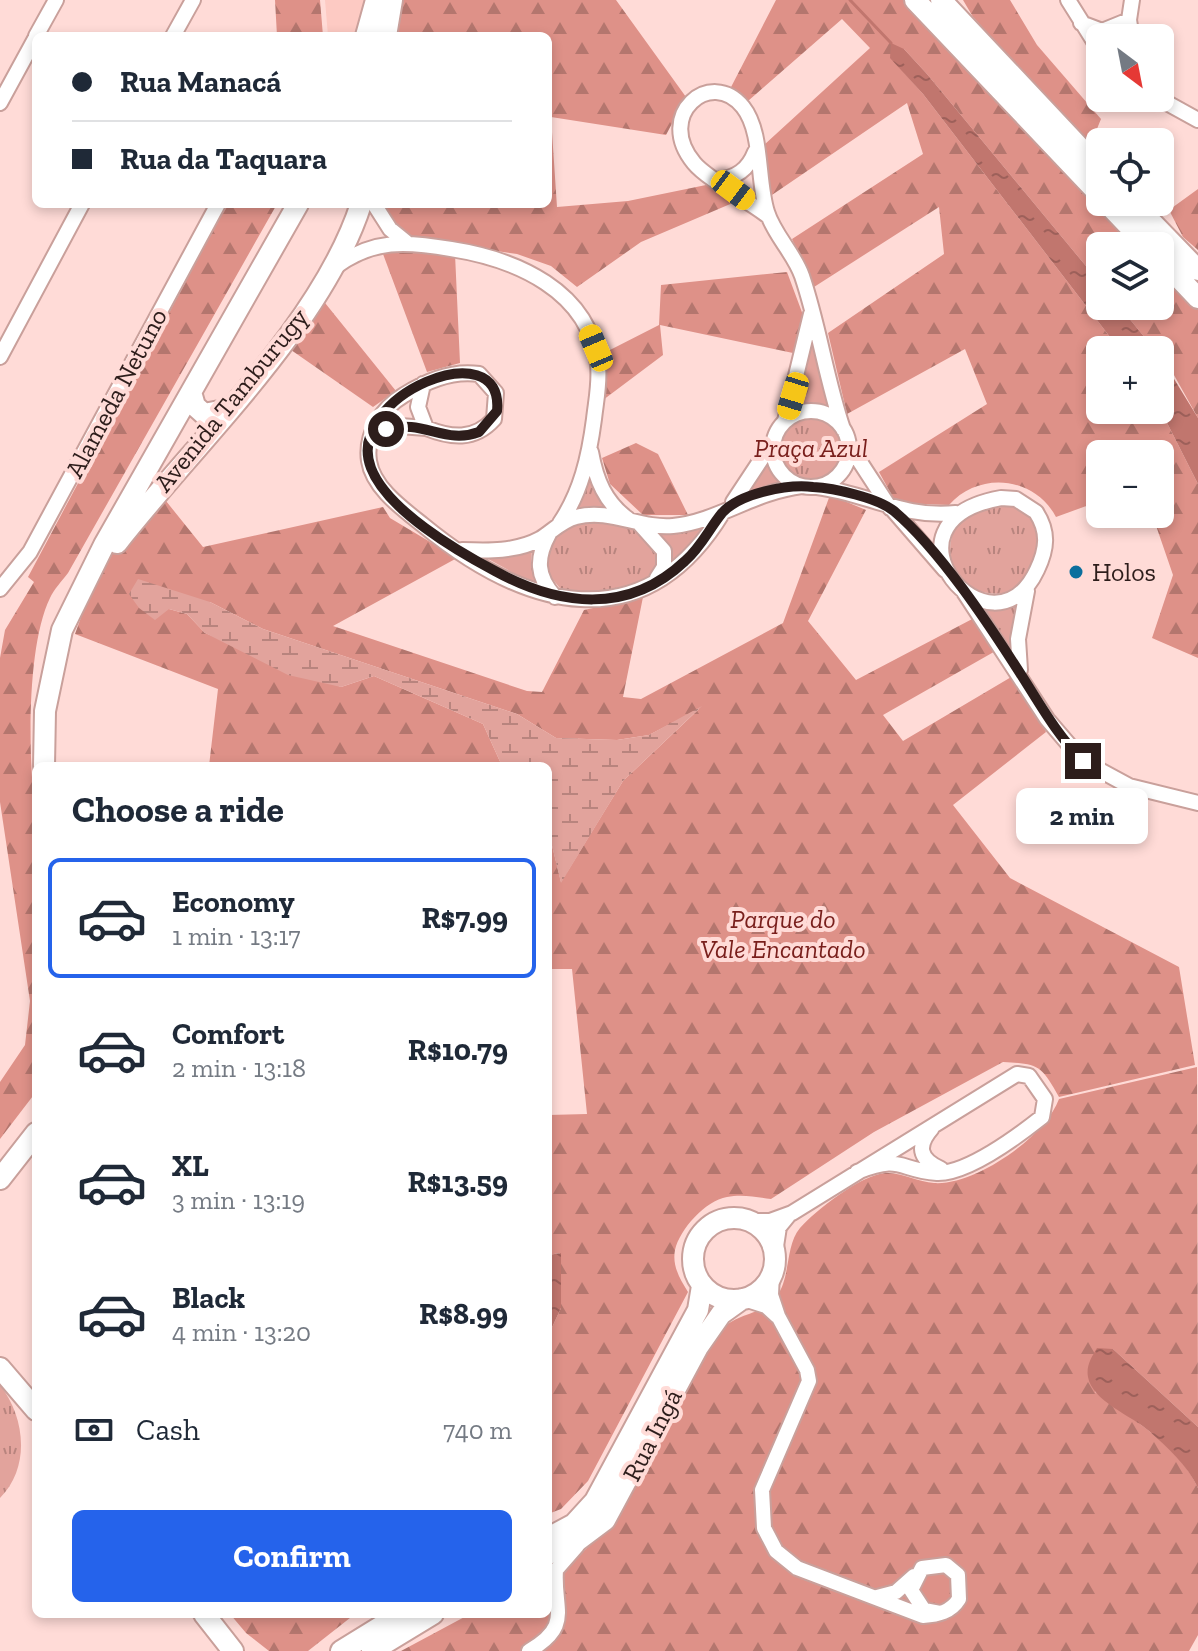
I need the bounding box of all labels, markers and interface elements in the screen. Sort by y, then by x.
north arrow [1086,24,1174,112]
map controls [1086,24,1174,528]
text: Rua Manacá [120,64,282,100]
button: locate [1086,128,1174,216]
text: Rua da Taquara [120,141,327,177]
car [707,166,759,214]
button: layers [1086,232,1174,320]
street label: Avenida Tamburugy [147,301,315,498]
street label: Alameda Netuno [58,303,174,483]
car [576,321,616,375]
button: + [1086,336,1174,424]
car [775,370,811,422]
route start [368,411,404,447]
park label: Praça Azul [754,432,868,464]
button: − [1086,440,1174,528]
place label: Holos [1092,556,1156,588]
marker: Holos [1067,563,1085,581]
route end [1065,743,1101,779]
text: Choose a ride [72,788,284,831]
callout: 2 min [1017,789,1149,845]
text: 2 min [1050,800,1114,832]
icon: car [76,882,148,954]
text: Economy [172,884,295,920]
text: R$7.99 [421,900,508,936]
park label: Parque do Vale Encantado [700,903,866,965]
text: 1 min · 13:17 [172,920,300,952]
icon: car [76,1014,148,1086]
text: Comfort [172,1016,284,1052]
text: R$10.79 [408,1032,508,1068]
text: 2 min · 13:18 [172,1052,306,1084]
icon: car [76,1146,148,1218]
text: XL [172,1148,209,1184]
text: R$13.59 [407,1164,508,1200]
text: 3 min · 13:19 [172,1184,305,1216]
icon: car [76,1278,148,1350]
text: Black [172,1280,245,1316]
text: R$8.99 [419,1296,508,1332]
text: 4 min · 13:20 [172,1316,311,1348]
street label: Rua Ingá [615,1383,689,1486]
icon: cash [72,1408,116,1452]
text: Cash [136,1412,200,1448]
text: 740 m [443,1414,512,1446]
button: Confirm [72,1510,512,1602]

